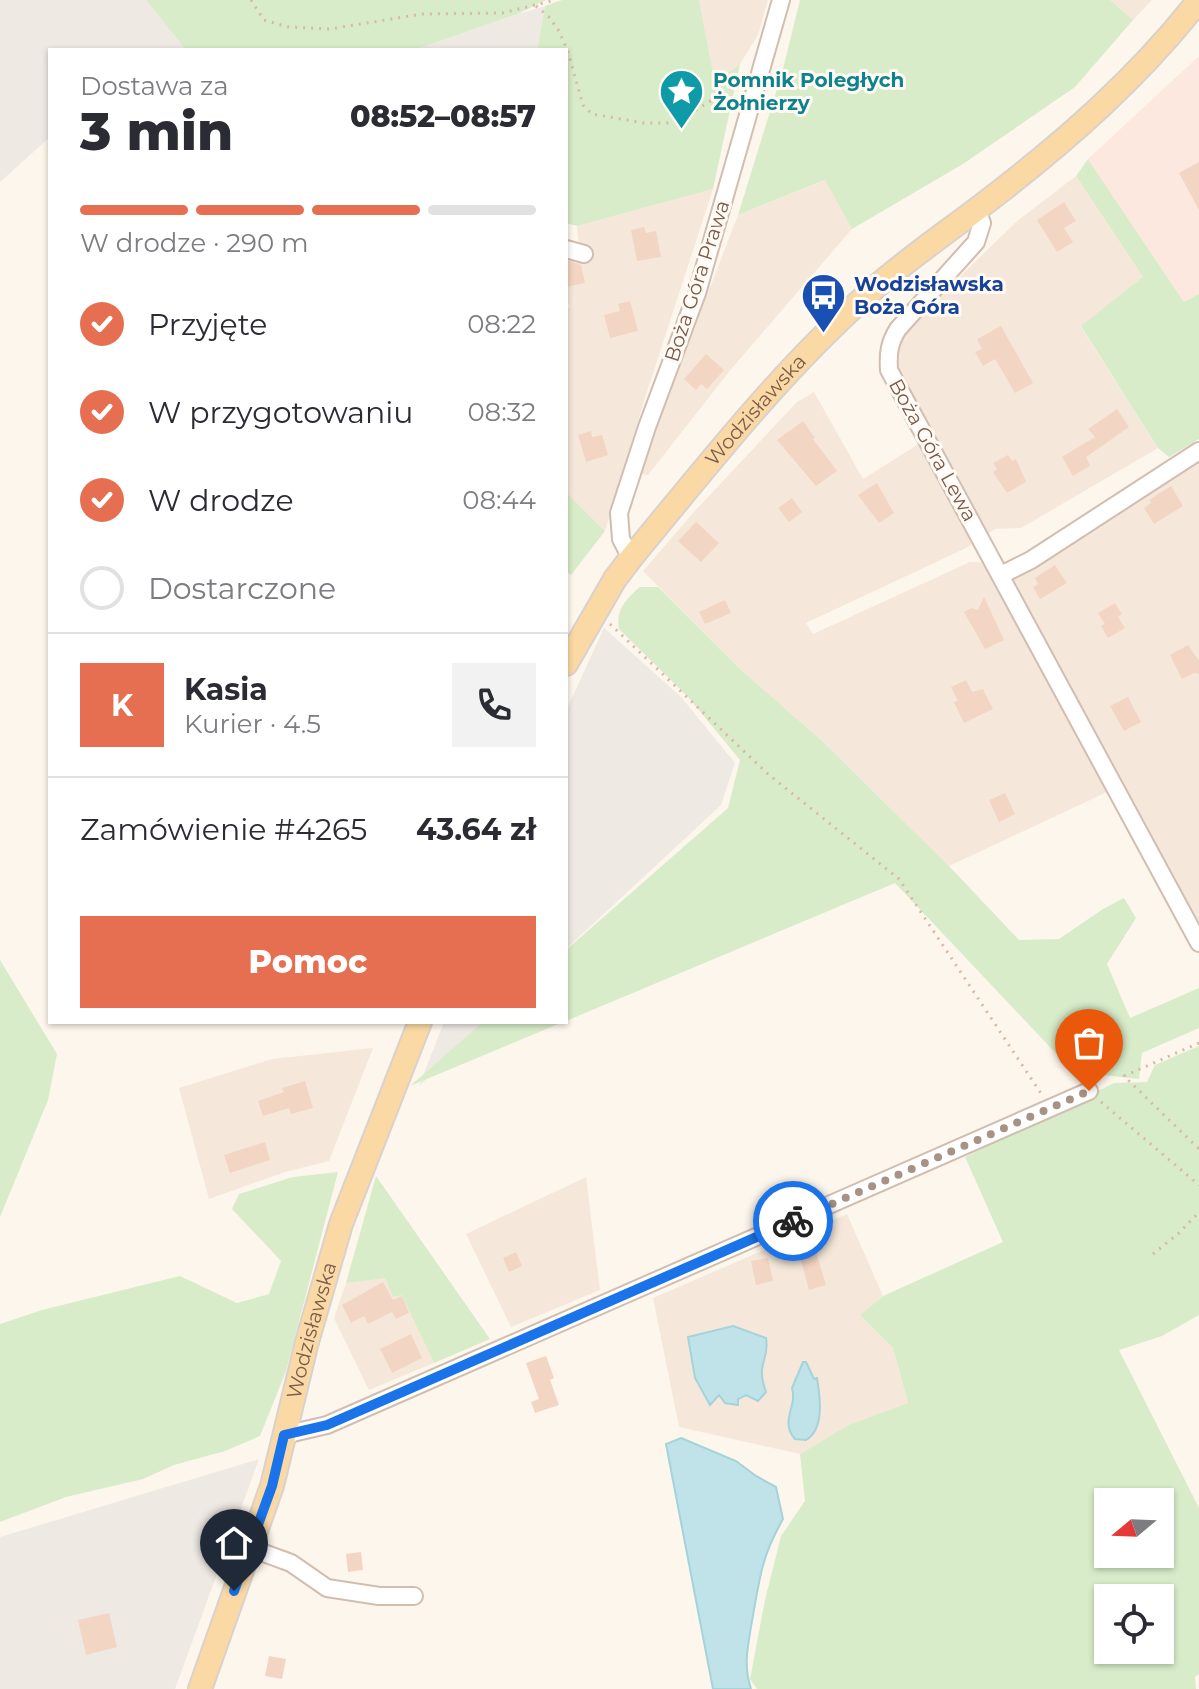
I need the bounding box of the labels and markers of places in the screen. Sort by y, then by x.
place icon: Pomnik Poległych Żołnierzy [658,67,706,130]
place label: Pomnik Poległych Żołnierzy [713,68,904,115]
bus stop icon: Wodzisławska Boża Góra [799,271,847,334]
place label: Wodzisławska Boża Góra [854,272,1004,319]
pin [1055,1009,1123,1091]
pin [200,1509,268,1591]

